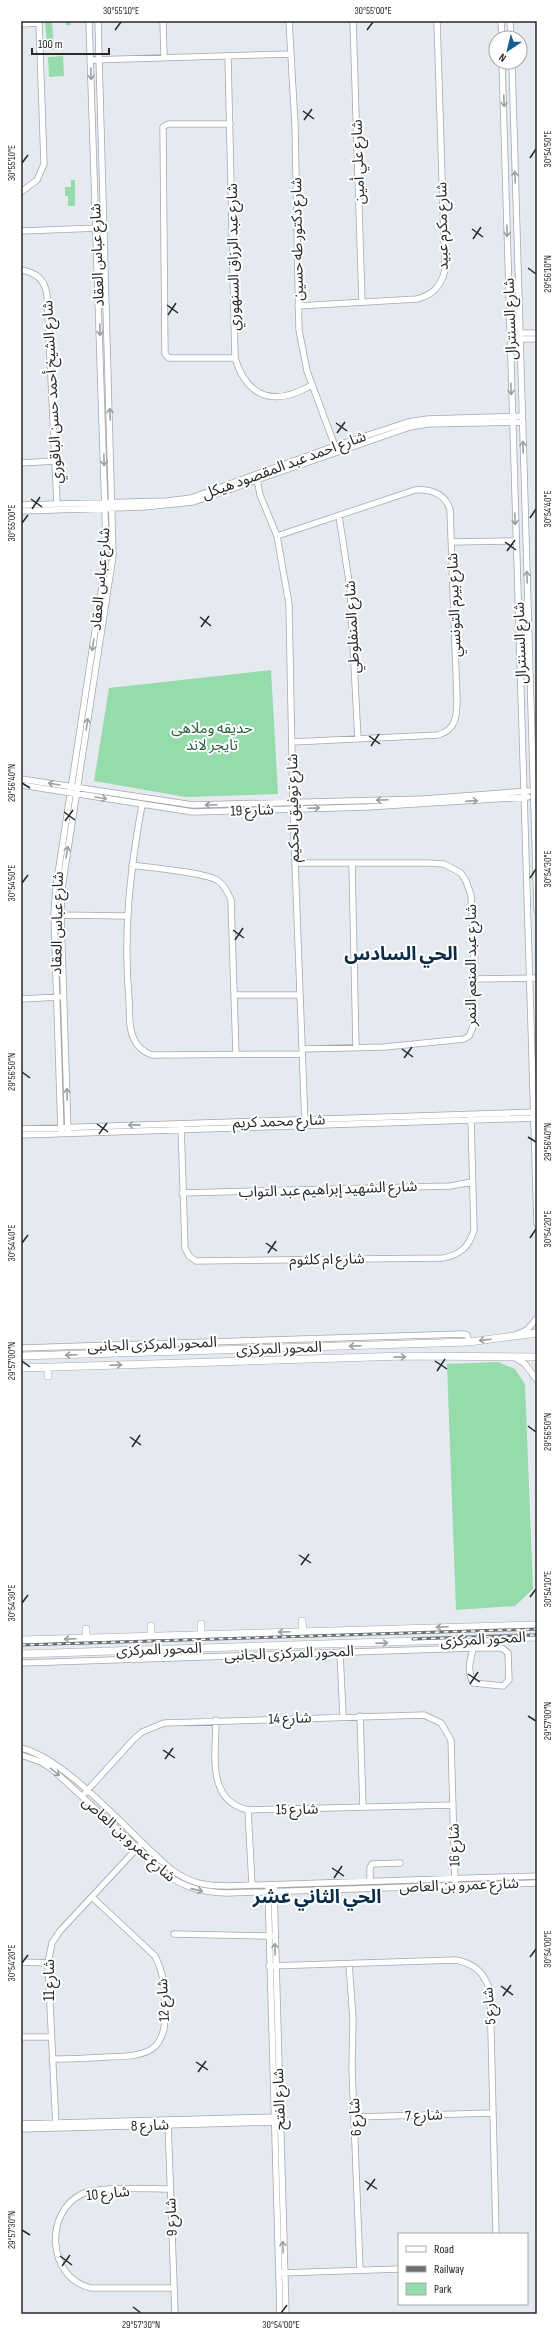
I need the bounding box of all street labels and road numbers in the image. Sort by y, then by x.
street label: شارع علي أمين [348,119,371,205]
street label: شارع دكتور طه حسين [287,177,310,301]
street label: شارع مكرم عبيد [432,181,455,270]
street label: شارع عبد الرزاق السنهوري [223,183,246,331]
street label: شارع عباس العقاد [86,203,111,307]
street label: شارع السنترال [500,277,523,360]
street label: شارع الشيخ أحمد حسن الباقوري [38,299,69,484]
street label: شارع احمد عبد المقصود هيكل [199,427,370,506]
street label: شارع عباس العقاد [87,526,116,632]
street label: شارع بيرم التونسي [443,552,468,657]
street label: شارع المنفلوطي [341,580,366,674]
street label: شارع السنترال [510,601,533,684]
street label: شارع توفيق الحكيم [283,753,306,862]
street label: شارع 19 [230,800,274,823]
street label: شارع عباس العقاد [47,871,70,975]
street label: شارع عبد المنعم النمر [462,904,483,1027]
street label: شارع محمد كريم [232,1110,326,1135]
street label: شارع الشهيد إبراهيم عبد التواب [238,1177,418,1204]
street label: شارع ام كلثوم [289,1249,365,1272]
street label: المحور المركزى الجانبى [87,1333,217,1356]
street label: المحور المركزى [236,1338,322,1359]
street label: المحور المركزى [440,1628,526,1651]
street label: المحور المركزى [116,1639,202,1660]
street label: المحور المركزى الجانبى [224,1642,354,1665]
street label: شارع 14 [268,1708,312,1731]
street label: شارع عمرو بن العاص [77,1792,180,1888]
street label: شارع 15 [275,1800,319,1821]
street label: شارع 16 [445,1823,466,1867]
street label: شارع عمرو بن العاص [399,1874,519,1899]
street label: شارع 11 [40,1959,61,2001]
street label: شارع 12 [153,1978,176,2022]
street label: شارع 5 [478,1986,503,2026]
street label: شارع الفتح [269,2067,292,2130]
street label: شارع 6 [345,2097,368,2137]
street label: شارع 7 [405,2105,443,2128]
street label: شارع 8 [131,2115,170,2138]
street label: شارع 10 [85,2182,131,2207]
street label: شارع 9 [161,2197,184,2236]

